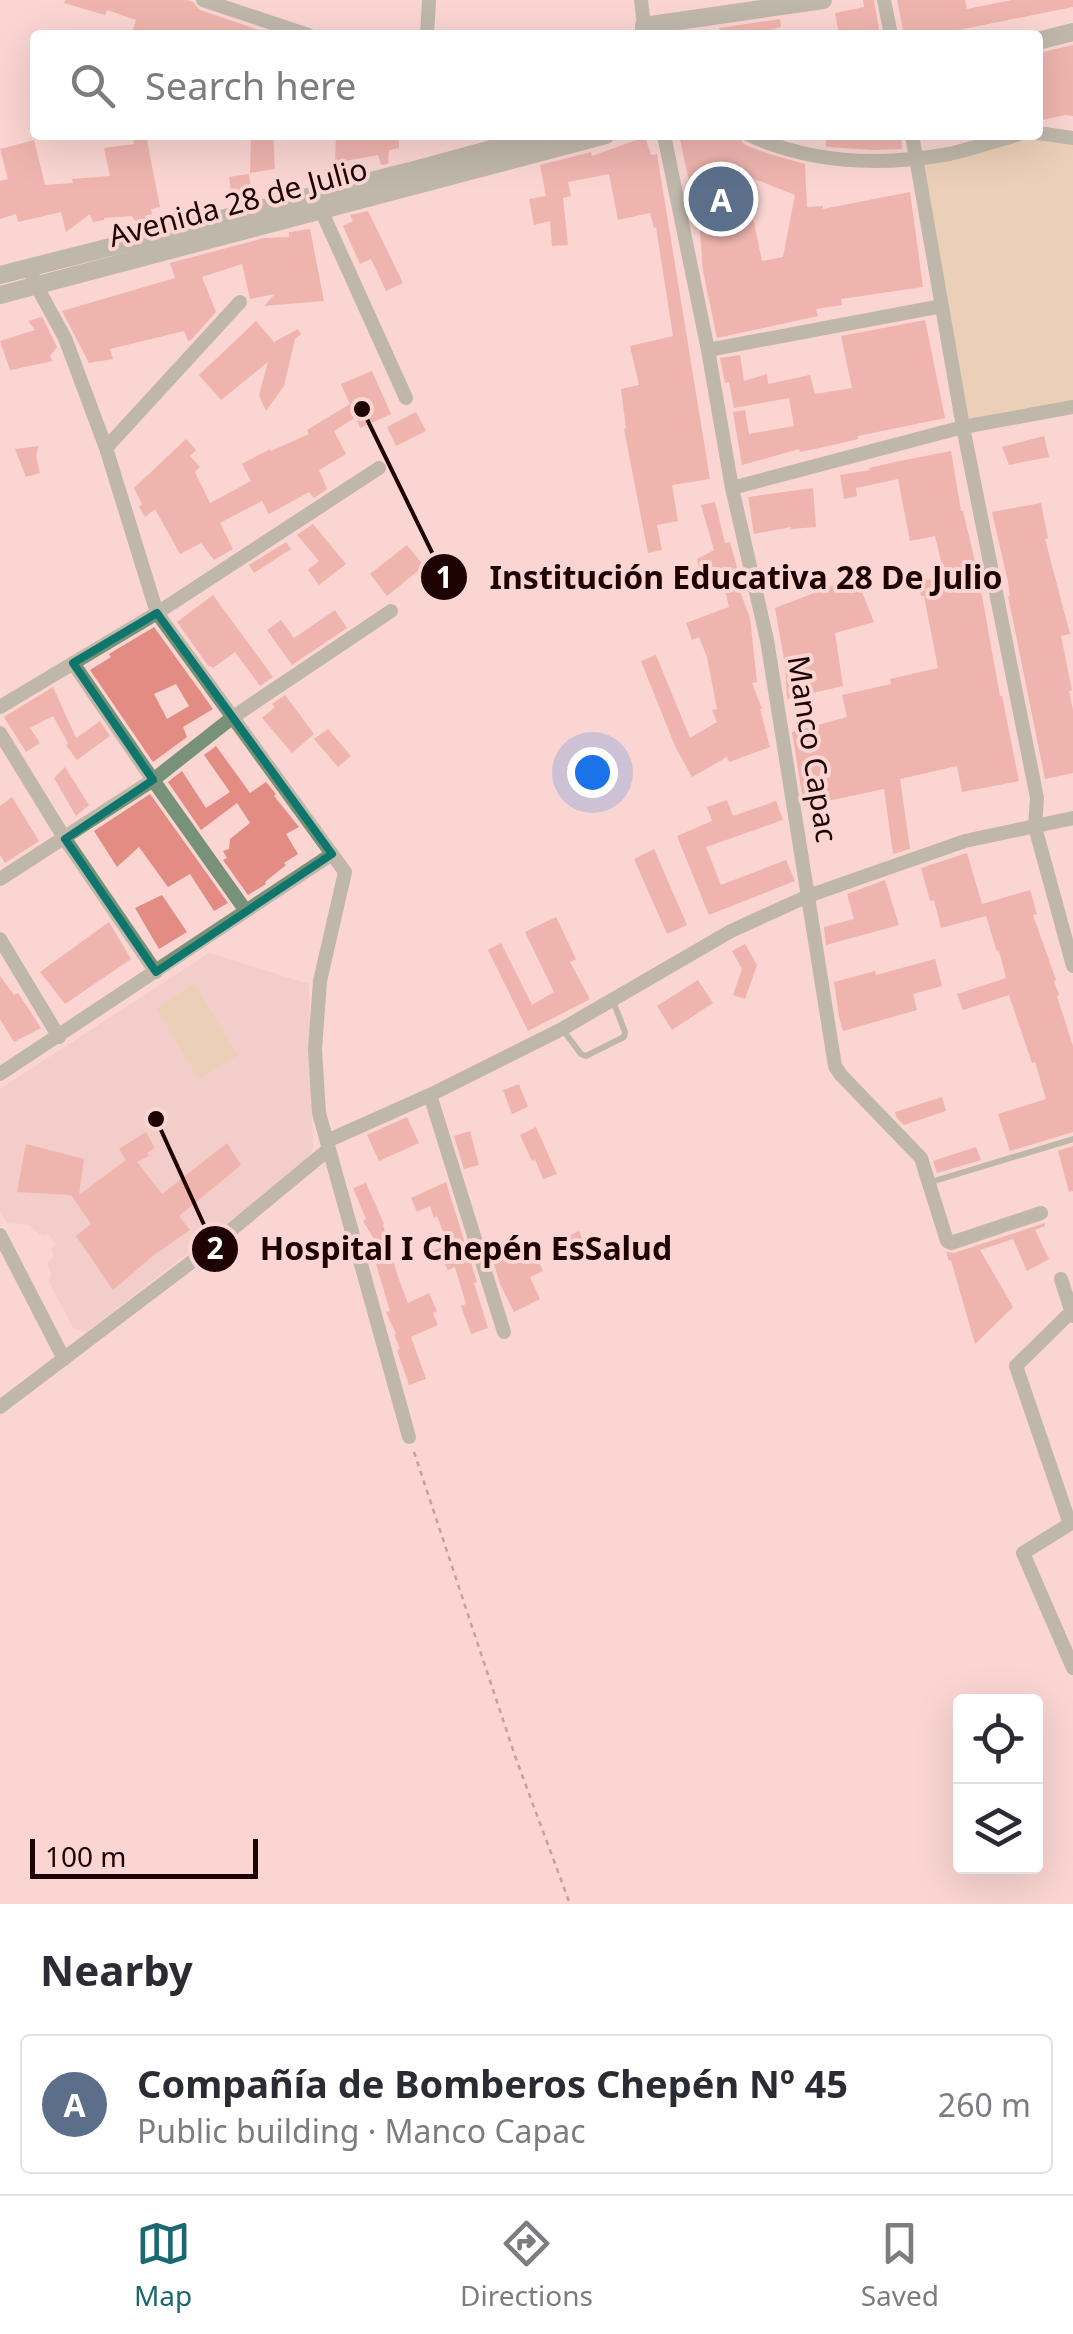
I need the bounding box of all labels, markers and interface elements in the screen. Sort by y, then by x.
search box [30,30,1043,140]
icon: search [65,58,120,113]
text: Search here [145,59,356,111]
street label: Avenida 28 de Julio [104,147,372,256]
pin: A [688,162,754,236]
callout: Institución Educativa 28 De Julio [419,546,1022,608]
text: Institución Educativa 28 De Julio [490,555,1002,598]
text: 1 [435,556,453,597]
street label: Manco Capac [778,653,848,845]
your location [567,747,618,798]
callout: Hospital I Chepén EsSalud [190,1218,692,1280]
text: Hospital I Chepén EsSalud [260,1226,672,1269]
text: 2 [206,1227,224,1268]
map controls [953,1694,1043,1874]
button: locate [953,1694,1043,1784]
button: layers [953,1784,1043,1874]
scale bar [30,1834,258,1878]
text: 100 m [45,1837,127,1875]
text: Nearby [40,1941,193,1998]
text: Compañía de Bomberos Chepén Nº 45 [137,2057,848,2109]
text: A [63,2083,86,2126]
text: 260 m [938,2083,1031,2126]
text: Public building · Manco Capac [137,2109,586,2152]
tab: Map [134,2216,192,2314]
tab: Directions [460,2216,593,2314]
tab: Saved [861,2216,939,2314]

